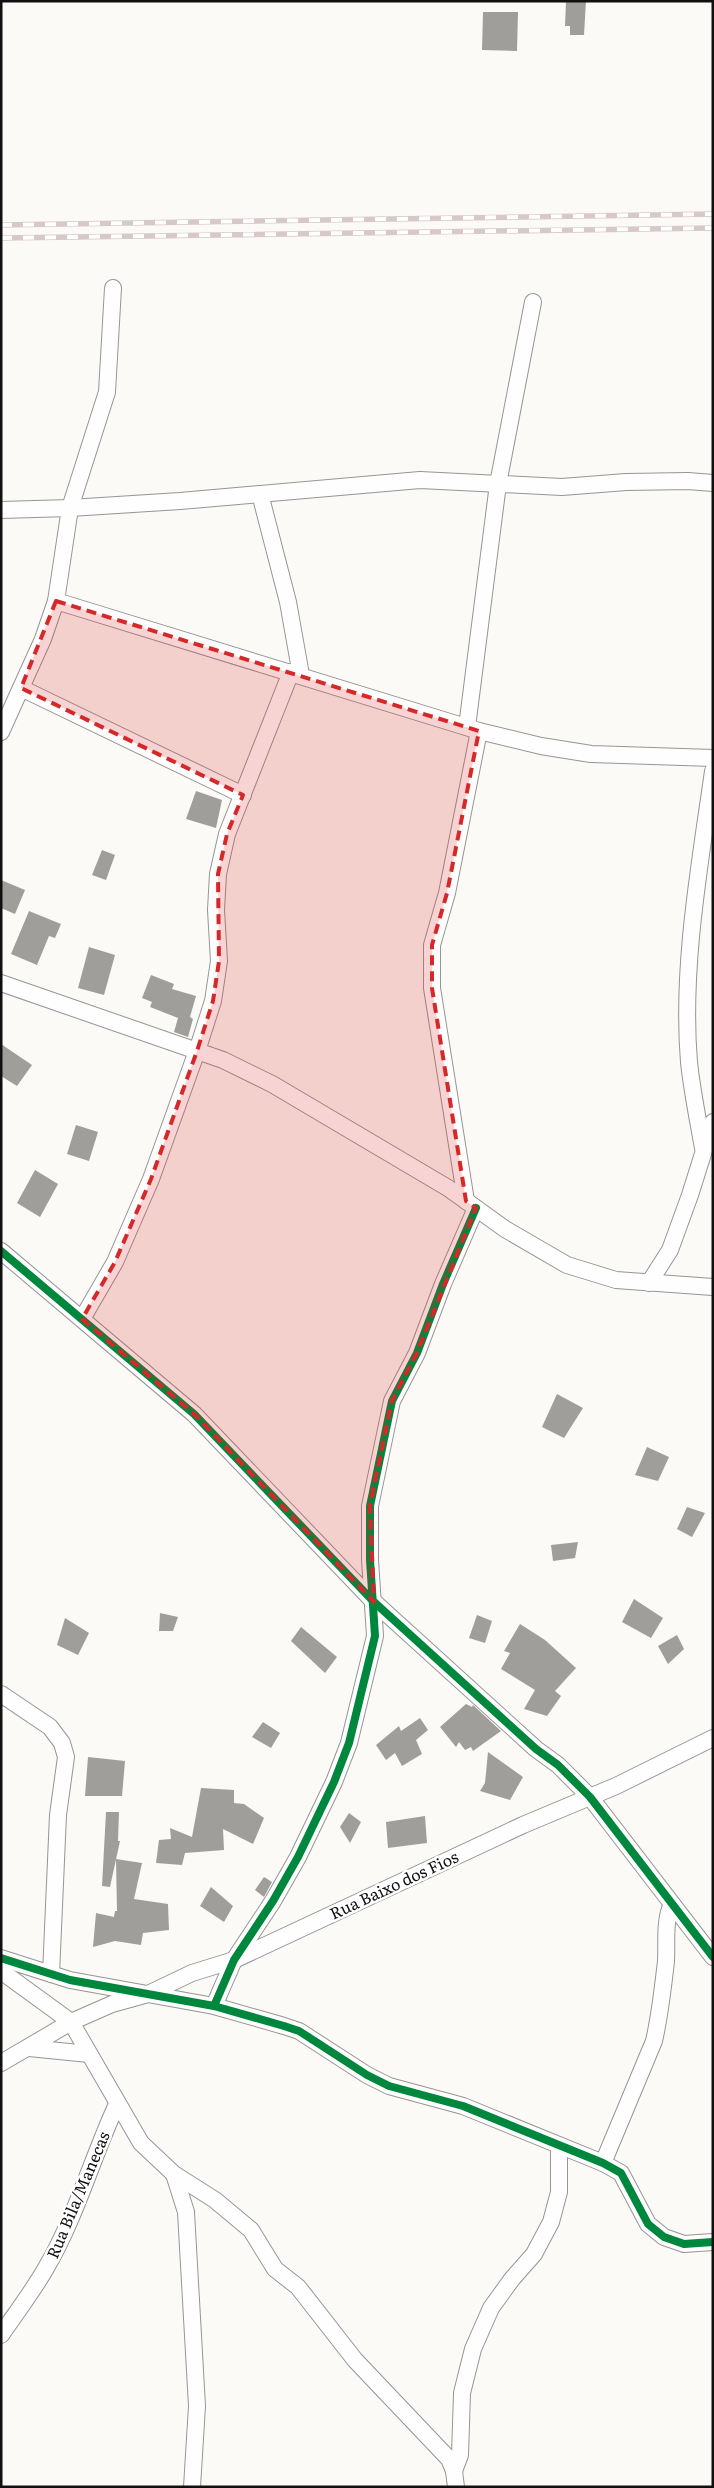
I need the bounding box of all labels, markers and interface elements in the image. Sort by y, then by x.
street label: Rua Baixo dos Fios [325,1844,462,1924]
street label: Rua Bila/Manecas [39,2127,115,2262]

